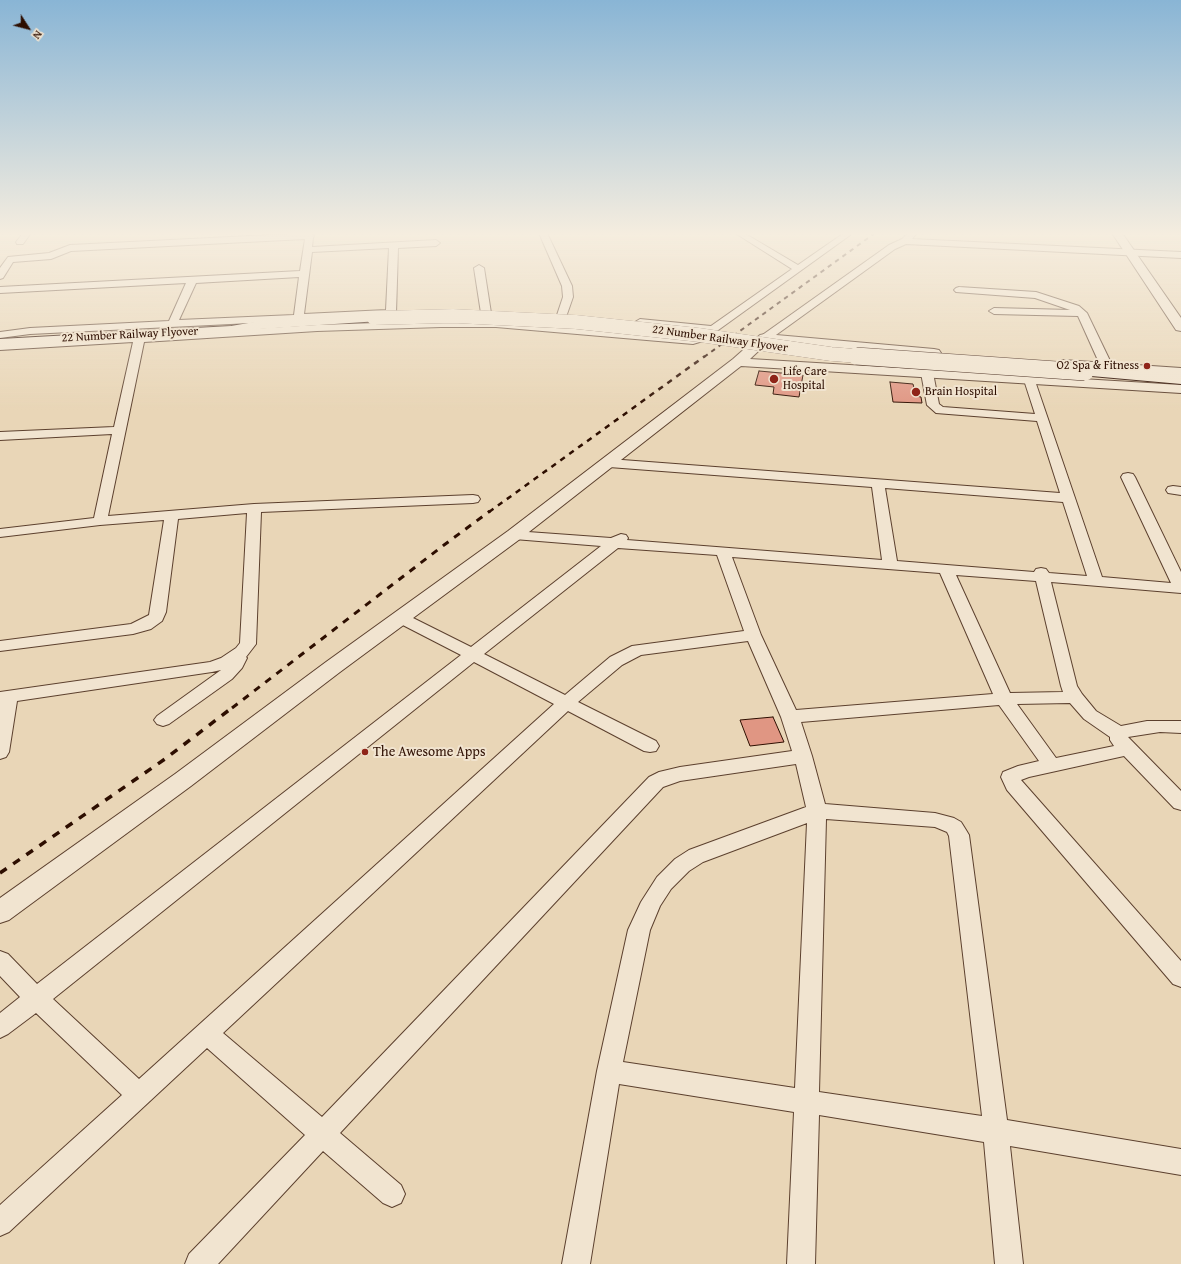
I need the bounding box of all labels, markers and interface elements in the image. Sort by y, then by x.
north arrow [8,8,48,48]
text: N [29,27,46,43]
street label: 22 Number Railway Flyover [651,322,789,356]
street label: 22 Number Railway Flyover [61,324,199,346]
place label: O2 Spa & Fitness [1057,359,1139,373]
marker: O2 Spa & Fitness [1142,361,1152,371]
place label: Life Care Hospital [783,365,827,393]
marker: Life Care Hospital [768,373,780,385]
place label: Brain Hospital [925,385,997,399]
marker: Brain Hospital [910,386,922,398]
place label: The Awesome Apps [373,744,485,760]
marker: The Awesome Apps [360,747,370,757]

